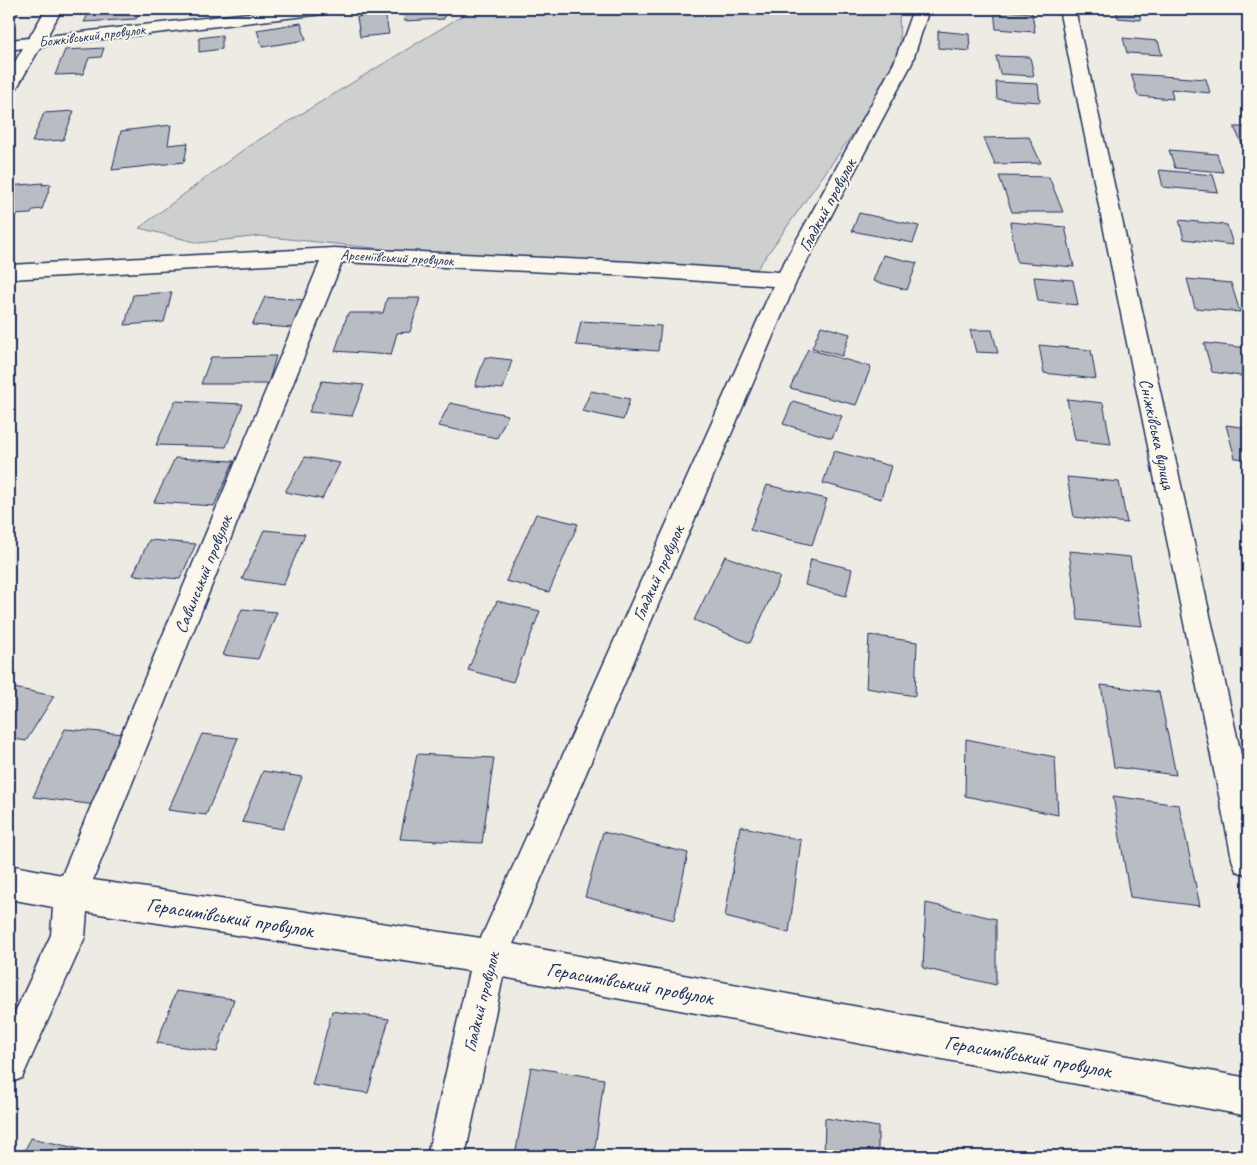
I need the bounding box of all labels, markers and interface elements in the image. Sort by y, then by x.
street label: Божківський провулок [38,20,148,52]
street label: Гладкий провулок [793,153,861,255]
street label: Арсеніївський провулок [340,246,455,271]
street label: Сніжківська вулиця [1135,377,1180,493]
street label: Савинський провулок [169,510,237,636]
street label: Гладкий провулок [627,521,689,624]
street label: Герасимівський провулок [145,891,318,943]
street label: Гладкий провулок [458,948,504,1054]
street label: Герасимівський провулок [545,956,718,1011]
street label: Герасимівський провулок [943,1029,1116,1084]

